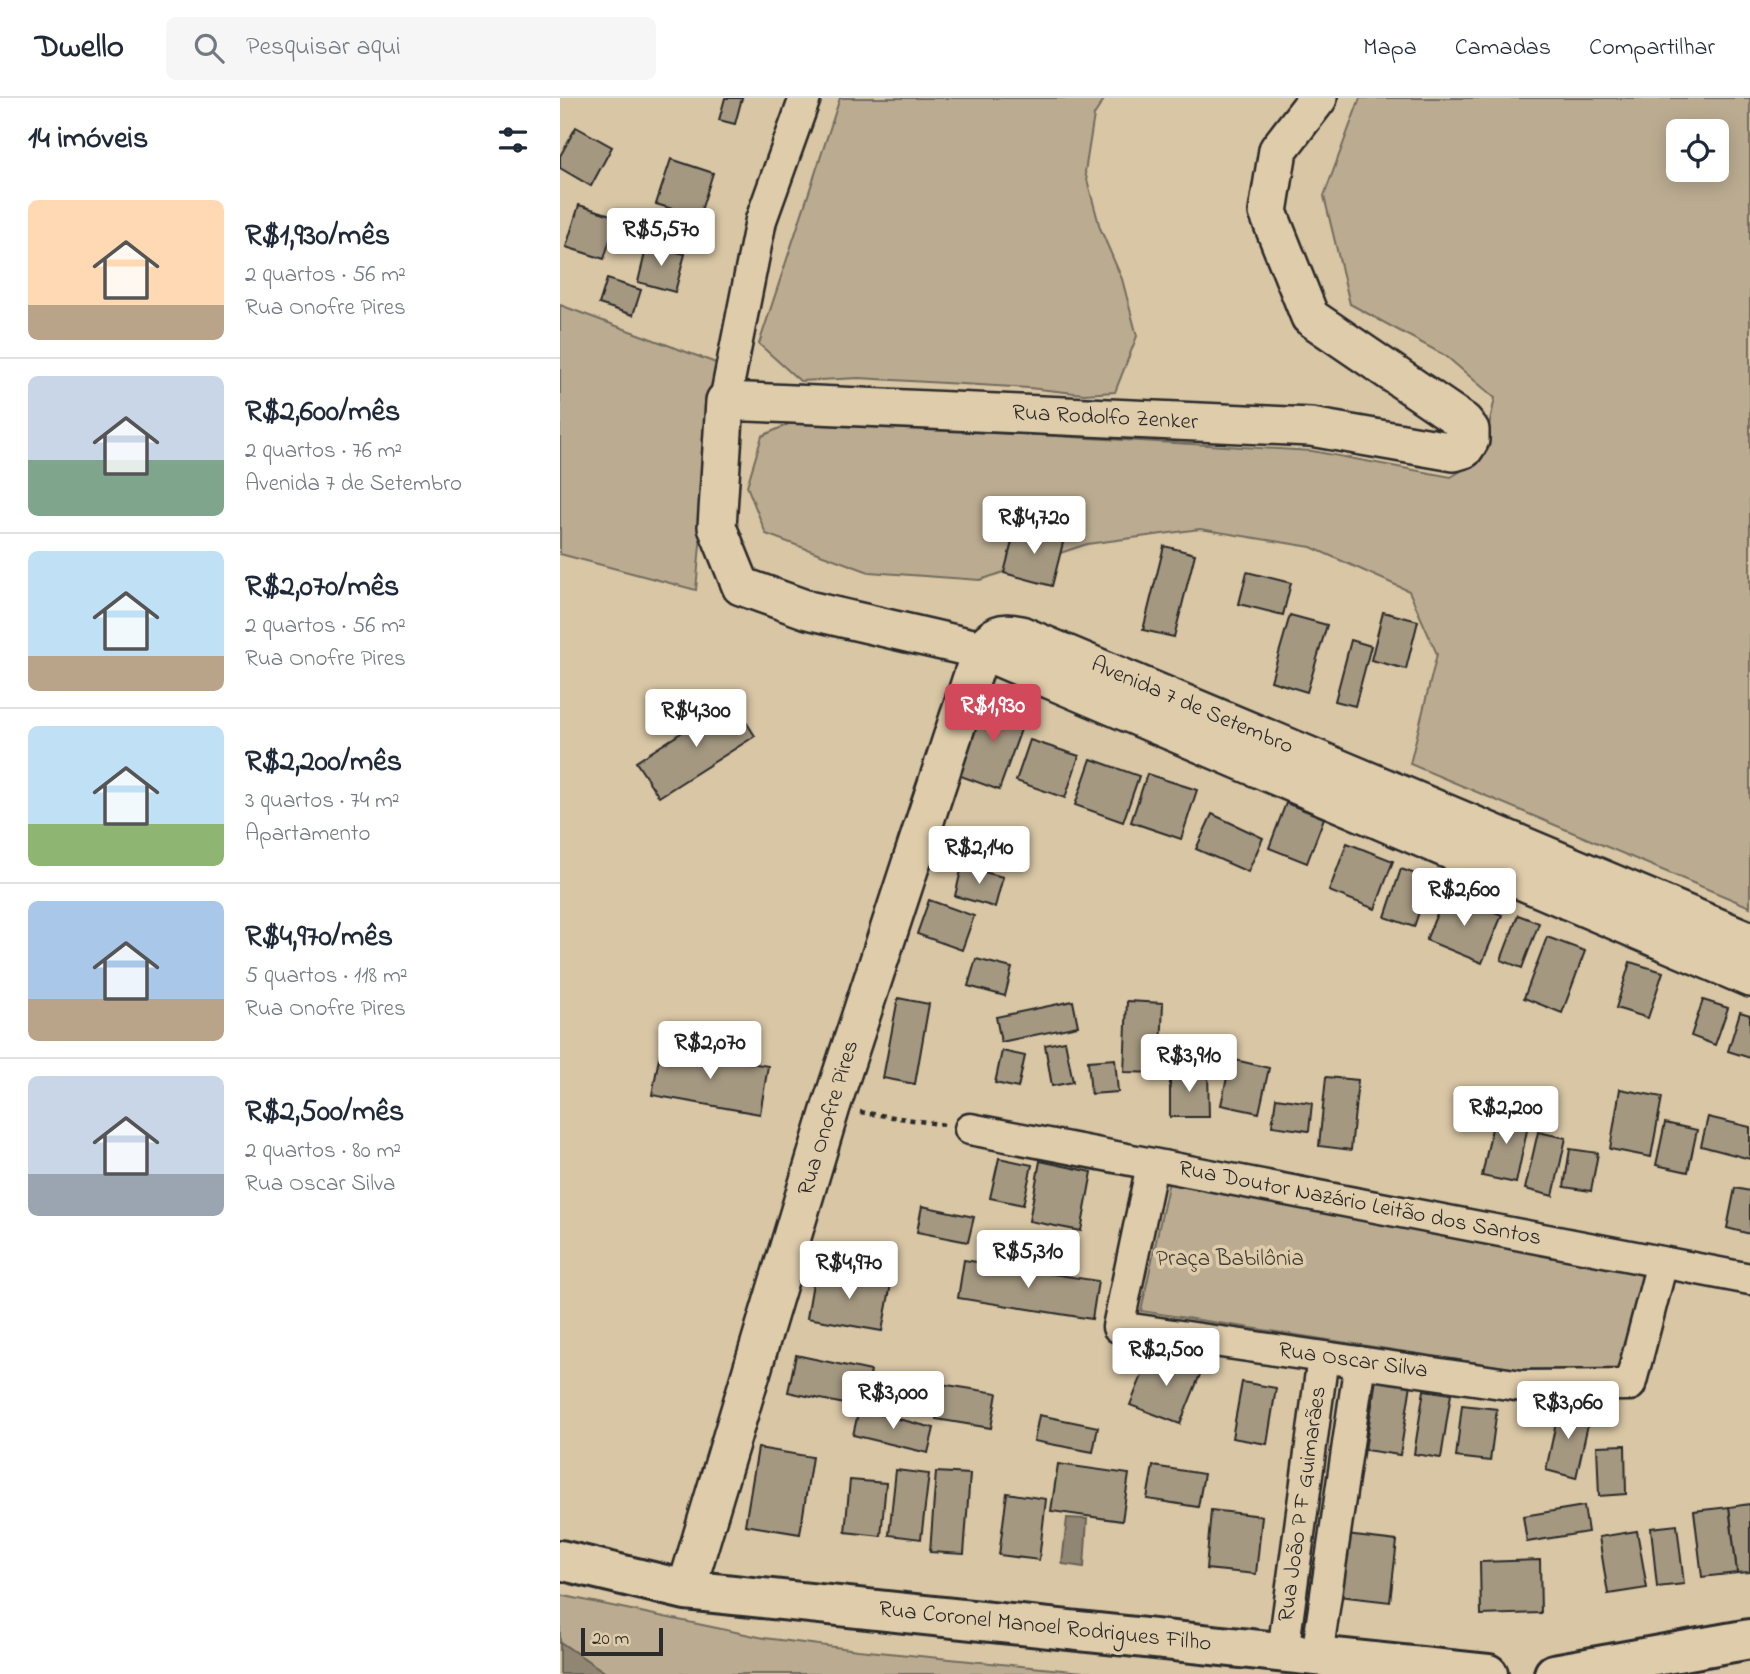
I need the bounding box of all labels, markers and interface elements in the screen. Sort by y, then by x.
search box [166,17,656,80]
text: Dwello [35,24,124,72]
icon: search [190,29,228,67]
text: Pesquisar aqui [246,29,401,67]
text: Mapa [1363,31,1417,66]
text: Camadas [1455,31,1551,66]
text: Compartilhar [1589,31,1715,66]
text: 14 imóveis [28,118,148,162]
map controls [1666,119,1729,182]
button: locate [1666,119,1729,182]
icon: filters [494,121,532,159]
pin: R$5,570 [596,208,726,268]
text: R$5,570 [623,214,699,247]
text: R$1,930/mês [245,215,390,259]
icon: home [84,228,168,312]
text: 2 quartos · 56 m² [245,259,406,292]
text: Rua Onofre Pires [245,292,406,325]
text: R$2,600/mês [245,391,400,435]
street label: Rua Rodolfo Zenker [1011,397,1200,439]
icon: home [84,404,168,488]
text: 2 quartos · 76 m² [245,435,402,468]
text: Avenida 7 de Setembro [245,468,462,501]
pin: R$4,720 [969,496,1099,556]
text: R$4,720 [999,502,1069,535]
text: R$2,070/mês [245,566,399,610]
icon: home [84,579,168,663]
text: 2 quartos · 56 m² [245,610,406,643]
text: Rua Onofre Pires [245,643,406,676]
street label: Avenida 7 de Setembro [1086,648,1298,764]
pin: R$1,930 [928,684,1058,744]
pin: R$4,300 [631,690,761,749]
text: R$1,930 [961,690,1025,723]
text: R$4,300 [661,695,731,728]
text: R$2,200/mês [245,741,402,785]
icon: home [84,754,168,838]
text: 3 quartos · 74 m² [245,785,400,818]
text: Apartamento [245,818,371,851]
pin: R$2,140 [914,826,1044,886]
text: R$2,140 [945,832,1013,865]
pin: R$2,600 [1399,868,1529,928]
text: R$2,600 [1428,874,1500,907]
text: R$4,970/mês [245,916,393,960]
icon: home [84,929,168,1013]
text: 5 quartos · 118 m² [245,960,408,993]
text: Rua Onofre Pires [245,993,406,1026]
pin: R$2,070 [645,1021,775,1081]
text: R$2,070 [674,1027,746,1060]
pin: R$3,910 [1124,1034,1254,1094]
street label: Rua Onofre Pires [790,1036,868,1200]
text: R$3,910 [1157,1040,1221,1073]
pin: R$2,200 [1441,1086,1571,1146]
text: R$2,500/mês [245,1091,404,1135]
text: R$2,200 [1469,1092,1543,1125]
icon: home [84,1104,168,1188]
text: 2 quartos · 80 m² [245,1135,401,1168]
street label: Rua Doutor Nazário Leitão dos Santos [1176,1153,1544,1255]
text: Rua Oscar Silva [245,1168,395,1201]
pin: R$5,310 [963,1230,1093,1290]
text: R$5,310 [993,1236,1063,1269]
pin: R$4,970 [784,1242,914,1301]
park label: Praça Babilônia [1156,1243,1304,1276]
text: R$4,970 [816,1247,882,1280]
pin: R$2,500 [1101,1328,1231,1388]
text: R$2,500 [1128,1334,1204,1367]
street label: Rua Oscar Silva [1276,1334,1430,1388]
pin: R$3,000 [828,1372,958,1431]
text: R$3,000 [858,1377,928,1410]
pin: R$3,060 [1503,1382,1633,1441]
street label: Rua João P F Guimarães [1270,1384,1336,1624]
text: R$3,060 [1533,1387,1603,1420]
street label: Rua Coronel Manoel Rodrigues Filho [877,1593,1213,1662]
scale bar [581,1625,663,1657]
text: 20 m [592,1626,629,1653]

